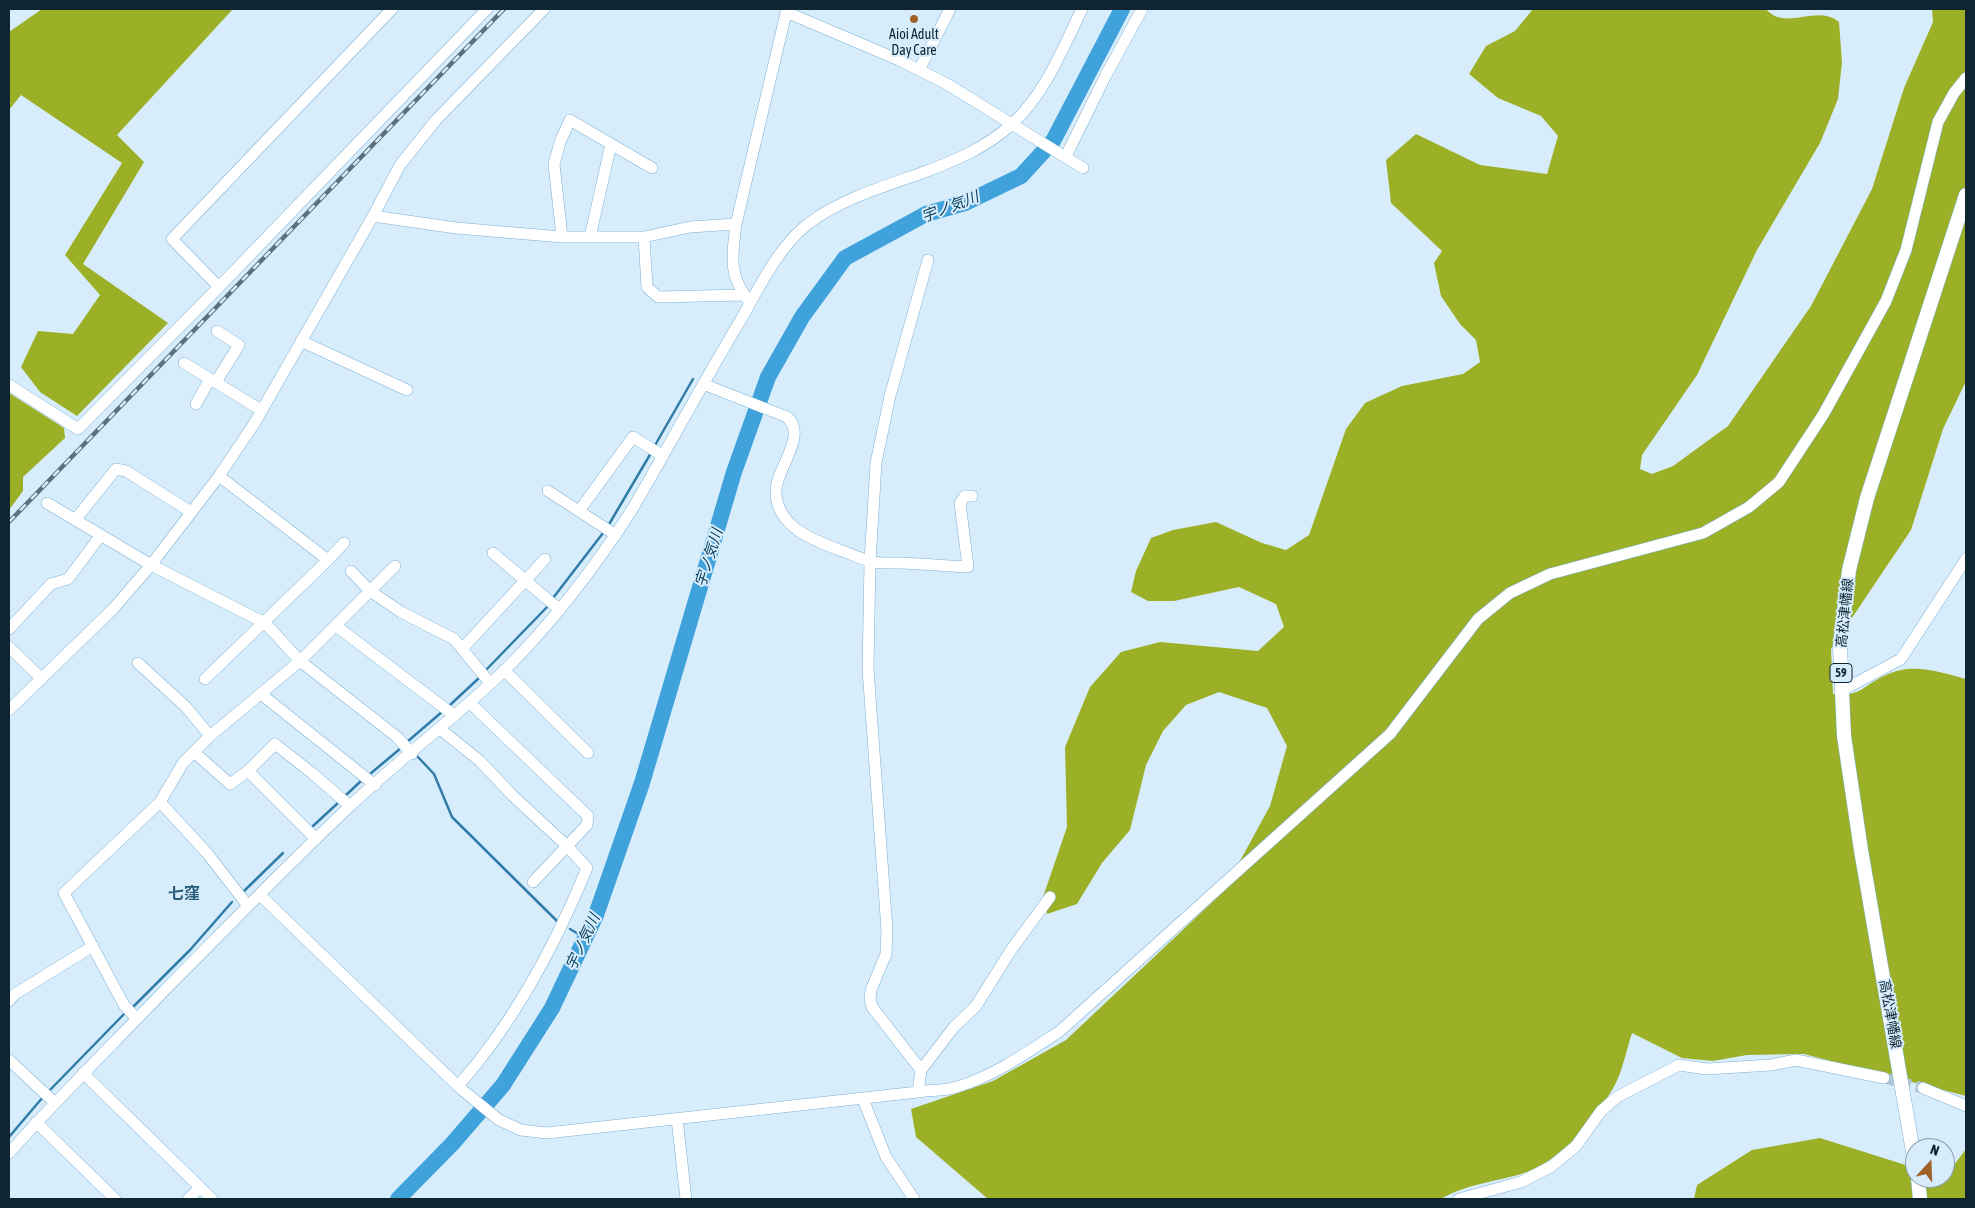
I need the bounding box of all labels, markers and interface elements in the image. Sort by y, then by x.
marker: Aioi Adult Day Care [908,13,920,25]
place label: Aioi Adult Day Care [889,27,939,59]
water label: 宇ノ気川 [919,188,981,226]
water label: 宇ノ気川 [692,527,726,589]
street label: 高松津幡線 [1833,577,1857,649]
road number: 59 [1830,664,1852,682]
district label: 七窪 [168,884,200,904]
water label: 宇ノ気川 [562,911,604,973]
street label: 高松津幡線 [1876,978,1904,1050]
north arrow [1905,1138,1955,1188]
text: N [1928,1141,1941,1159]

